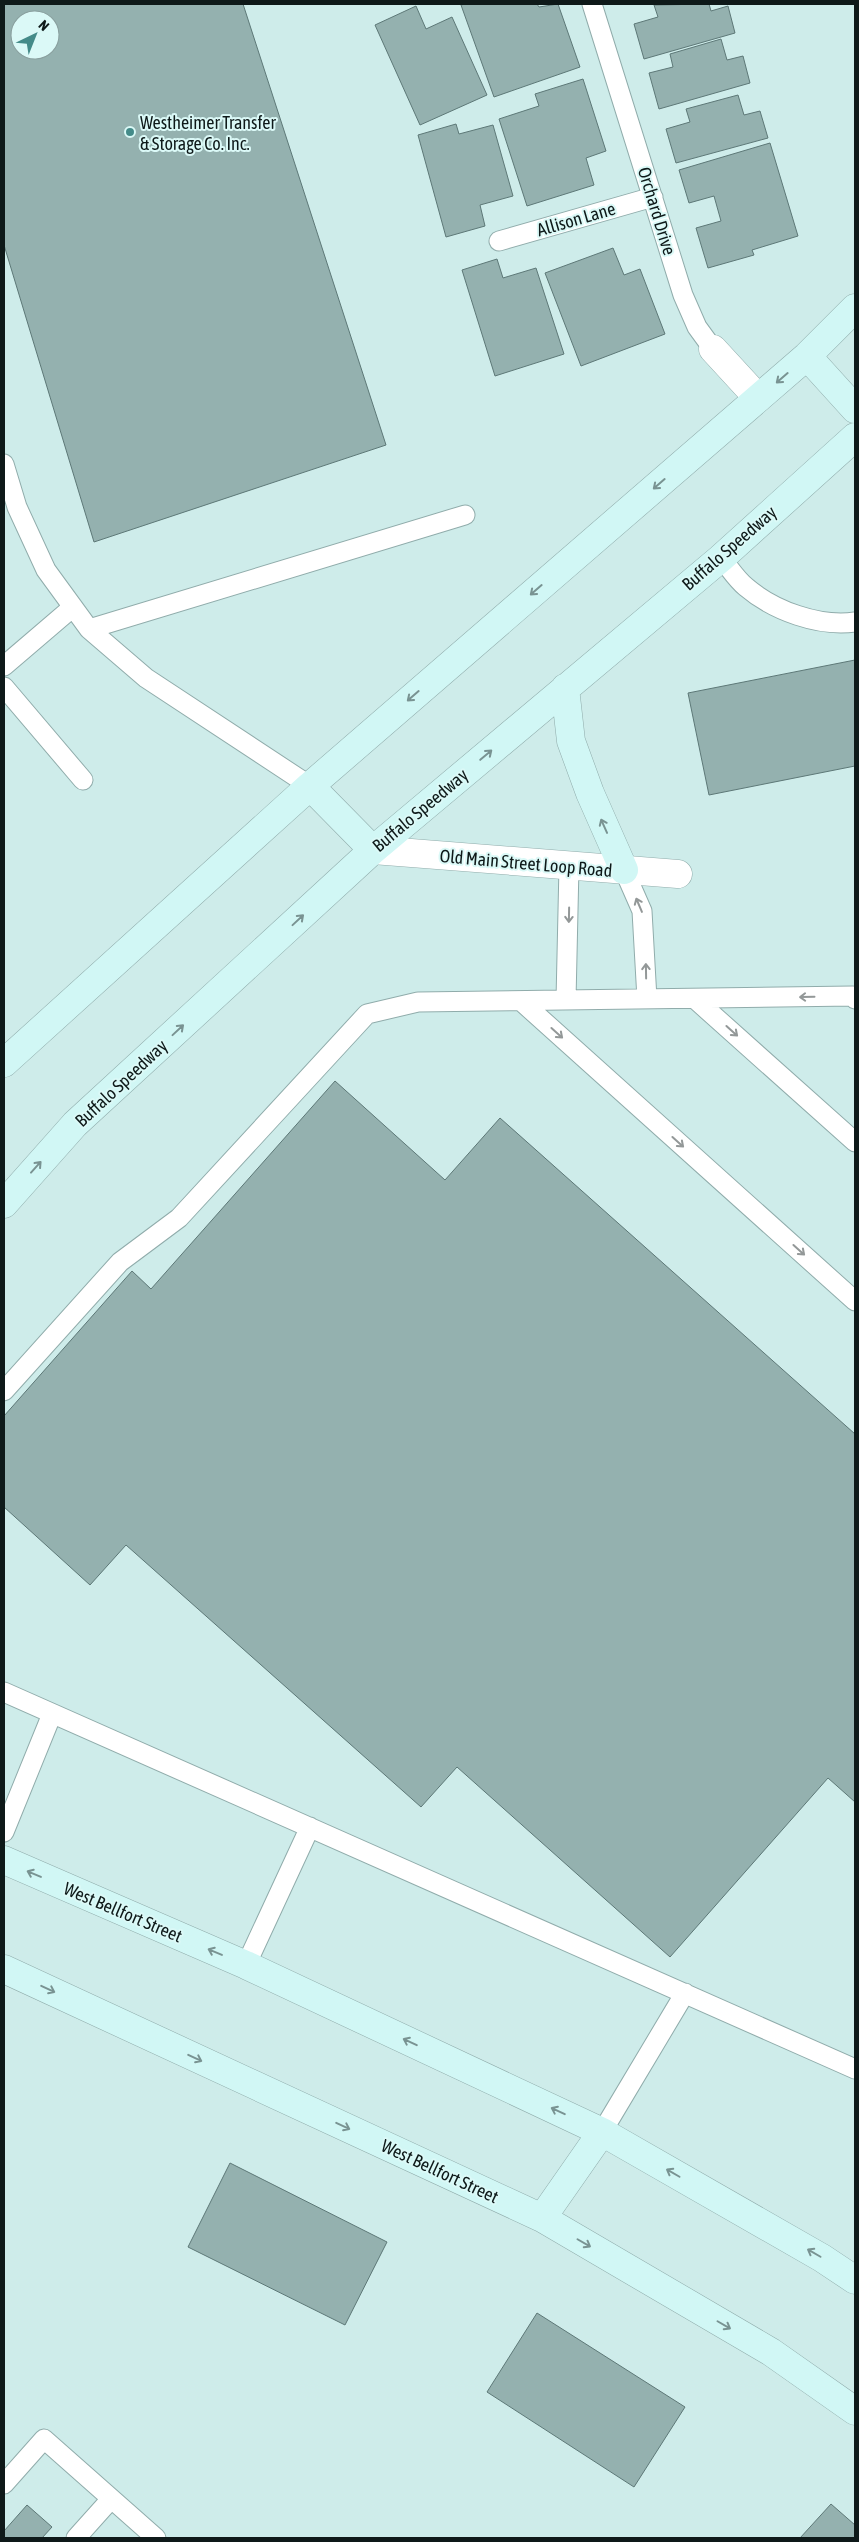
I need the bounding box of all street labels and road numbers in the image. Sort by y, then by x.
street label: Orchard Drive [634,165,680,257]
street label: Allison Lane [534,198,618,240]
street label: Buffalo Speedway [678,501,780,595]
street label: Buffalo Speedway [368,764,472,856]
street label: Old Main Street Loop Road [439,845,613,881]
street label: Buffalo Speedway [71,1035,171,1131]
street label: West Bellfort Street [61,1878,185,1946]
street label: West Bellfort Street [378,2135,502,2207]

